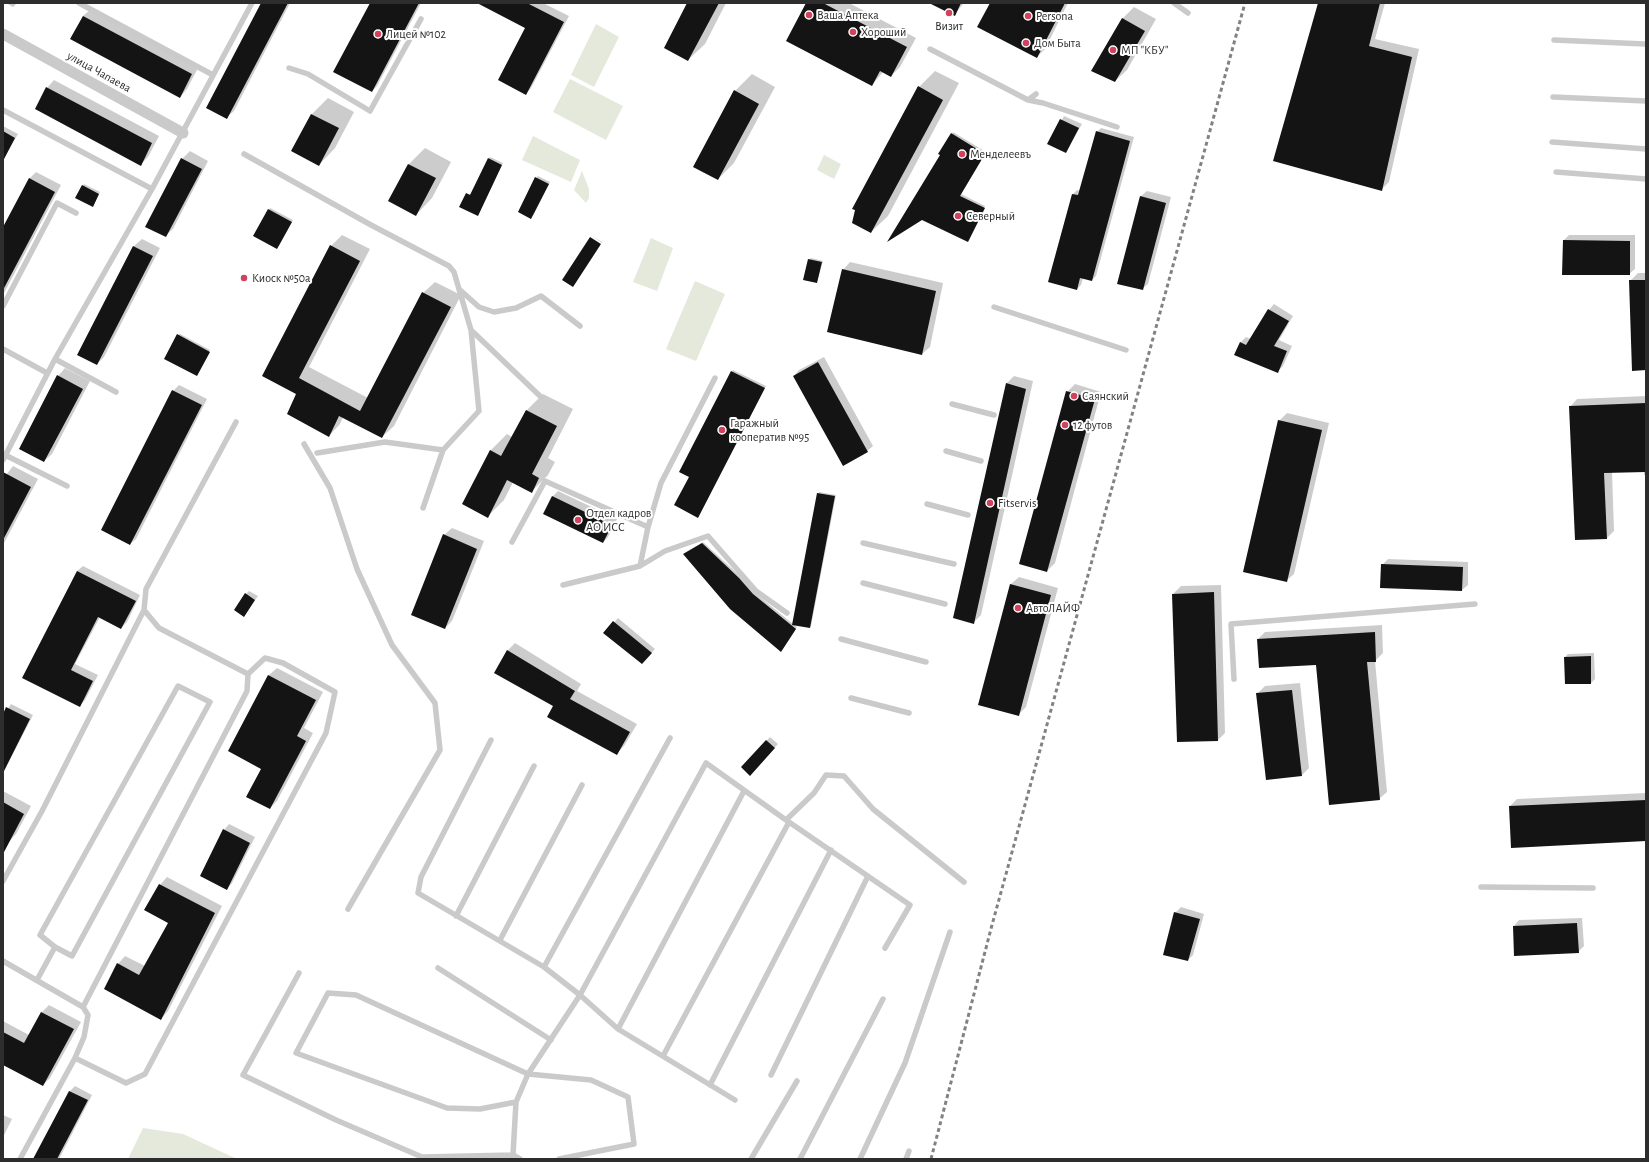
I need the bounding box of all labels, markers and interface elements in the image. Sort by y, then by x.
place label: Ваша Аптека [817,8,879,22]
marker: Визит [944,8,954,18]
place label: Persona [1036,9,1073,23]
marker: Ваша Аптека [804,10,814,20]
marker: Persona [1023,11,1033,21]
place label: Визит [935,19,963,33]
place label: Хороший [861,25,906,39]
place label: Лицей №102 [386,27,446,41]
marker: Хороший [848,27,858,37]
marker: Лицей №102 [373,29,383,39]
place label: Дом Быта [1034,36,1081,50]
marker: Дом Быта [1021,38,1031,48]
place label: МП "КБУ" [1121,43,1168,57]
marker: МП "КБУ" [1108,45,1118,55]
street label: улица Чапаева [64,48,134,96]
place label: Менделеевъ [970,147,1031,161]
marker: Менделеевъ [957,149,967,159]
place label: Северный [966,209,1015,223]
marker: Северный [953,211,963,221]
place label: Киоск №50а [252,271,311,285]
marker: Киоск №50а [239,273,249,283]
place label: Саянский [1082,389,1129,403]
marker: Саянский [1069,391,1079,401]
place label: Гаражный кооператив №95 [730,416,809,444]
place label: 12 футов [1073,418,1112,432]
marker: 12 футов [1060,420,1070,430]
marker: Гаражный кооператив №95 [717,425,727,435]
place label: Fitservis [998,496,1036,510]
marker: Fitservis [985,498,995,508]
place label: Отдел кадров АО ИСС [586,506,651,534]
marker: Отдел кадров АО ИСС [573,515,583,525]
place label: АвтоЛАЙФ [1026,601,1080,615]
marker: АвтоЛАЙФ [1013,603,1023,613]

